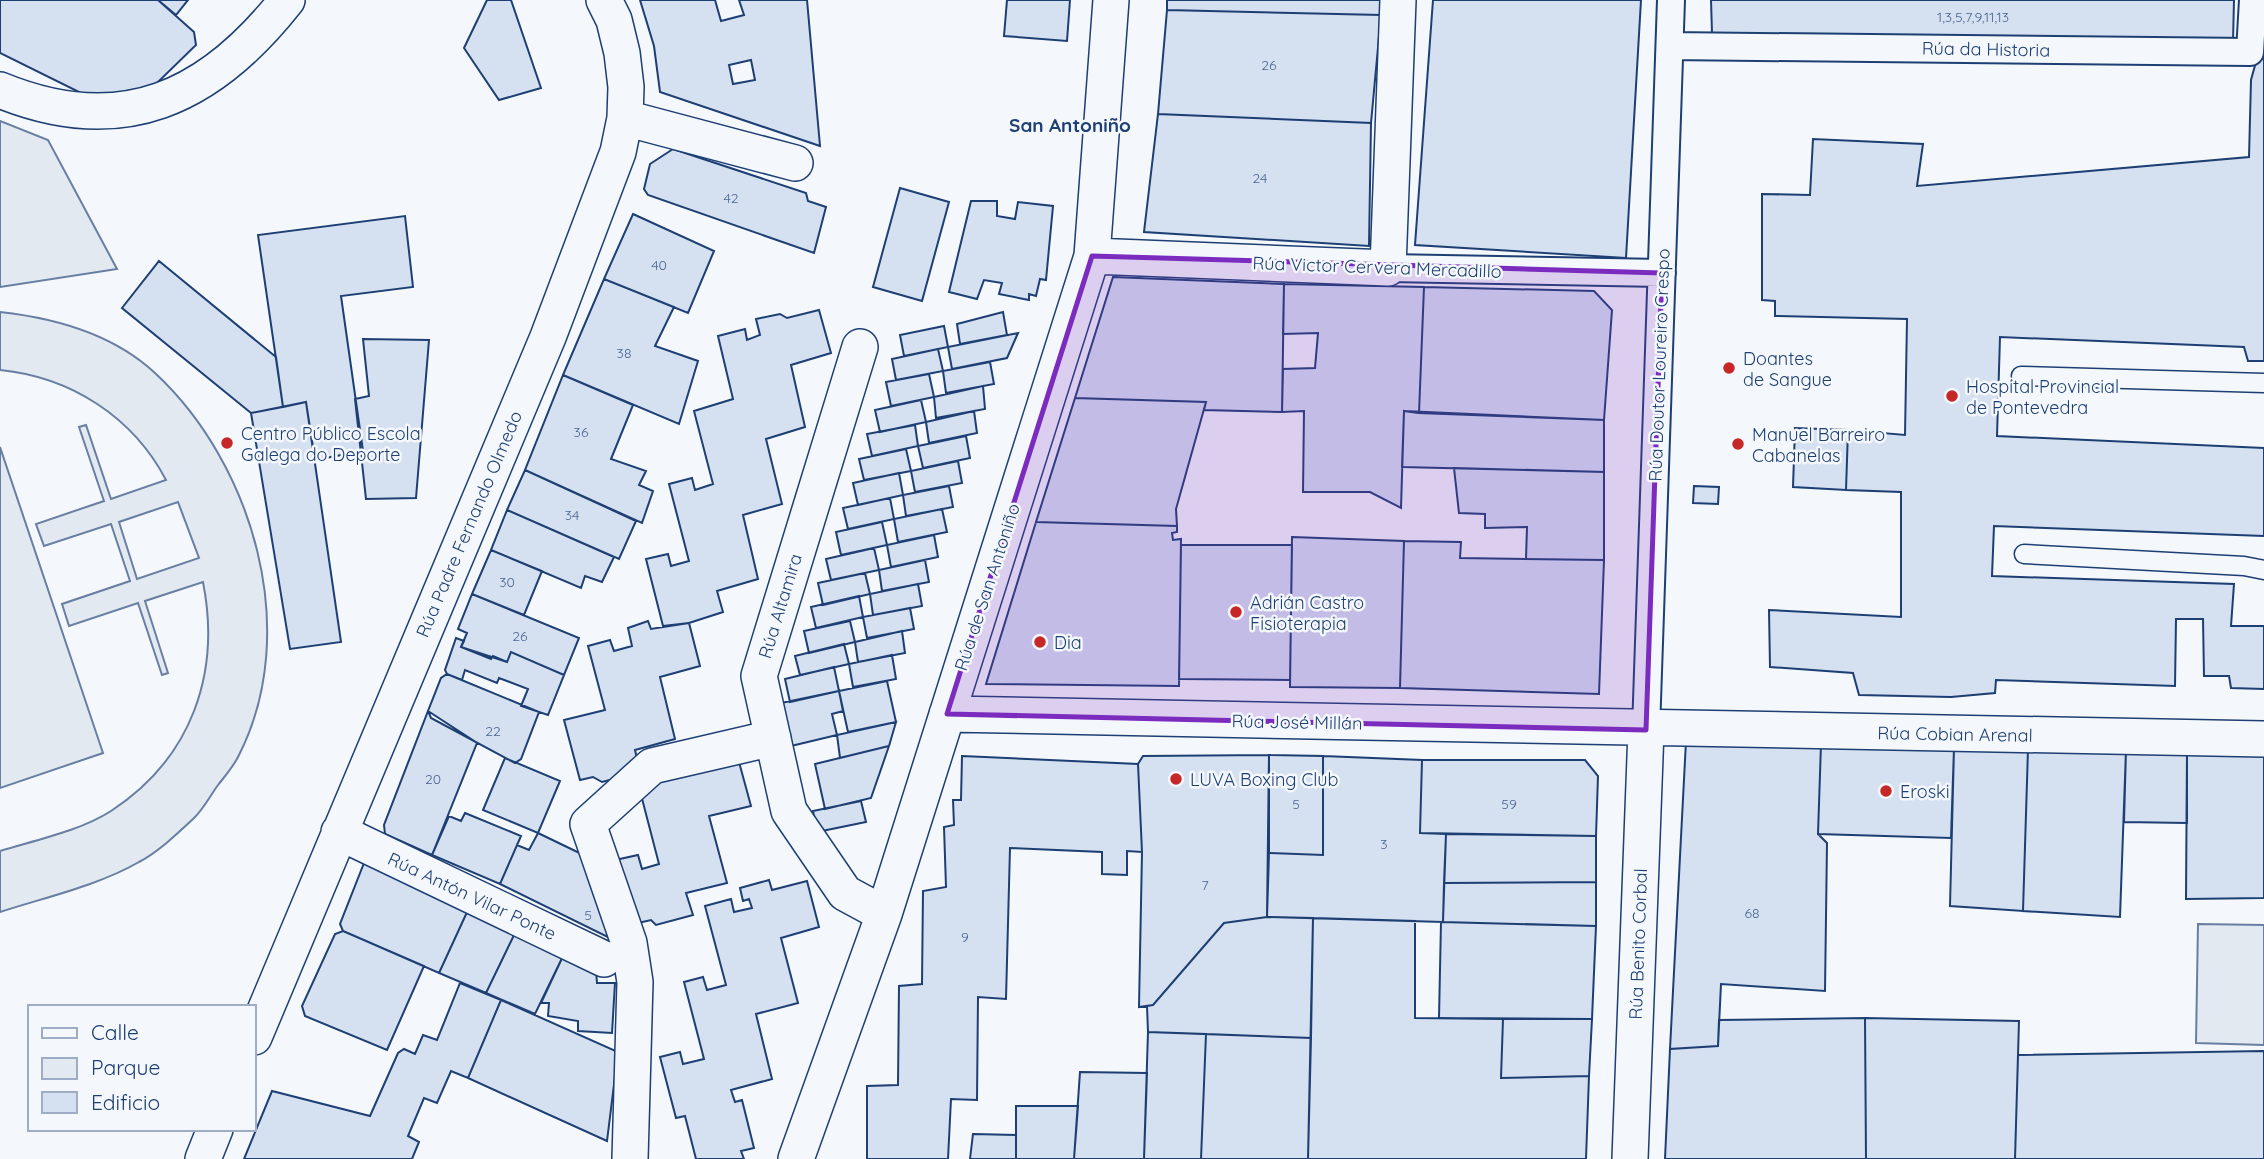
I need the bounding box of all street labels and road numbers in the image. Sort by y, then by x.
street label: Rúa da Historia [1922,36,2050,62]
street label: Rúa Doutor Loureiro Crespo [1643,248,1675,482]
street label: Rúa Victor Cervera Mercadillo [1252,251,1502,283]
street label: Rúa Padre Fernando Olmedo [411,407,527,641]
street label: Rúa de San Antoniño [949,500,1025,674]
street label: Rúa Altamira [753,551,807,661]
street label: Rúa José Millán [1231,709,1363,735]
street label: Rúa Cobian Arenal [1877,721,2033,747]
street label: Rúa Antón Vilar Ponte [384,847,560,945]
street label: Rúa Benito Corbal [1624,868,1652,1020]

